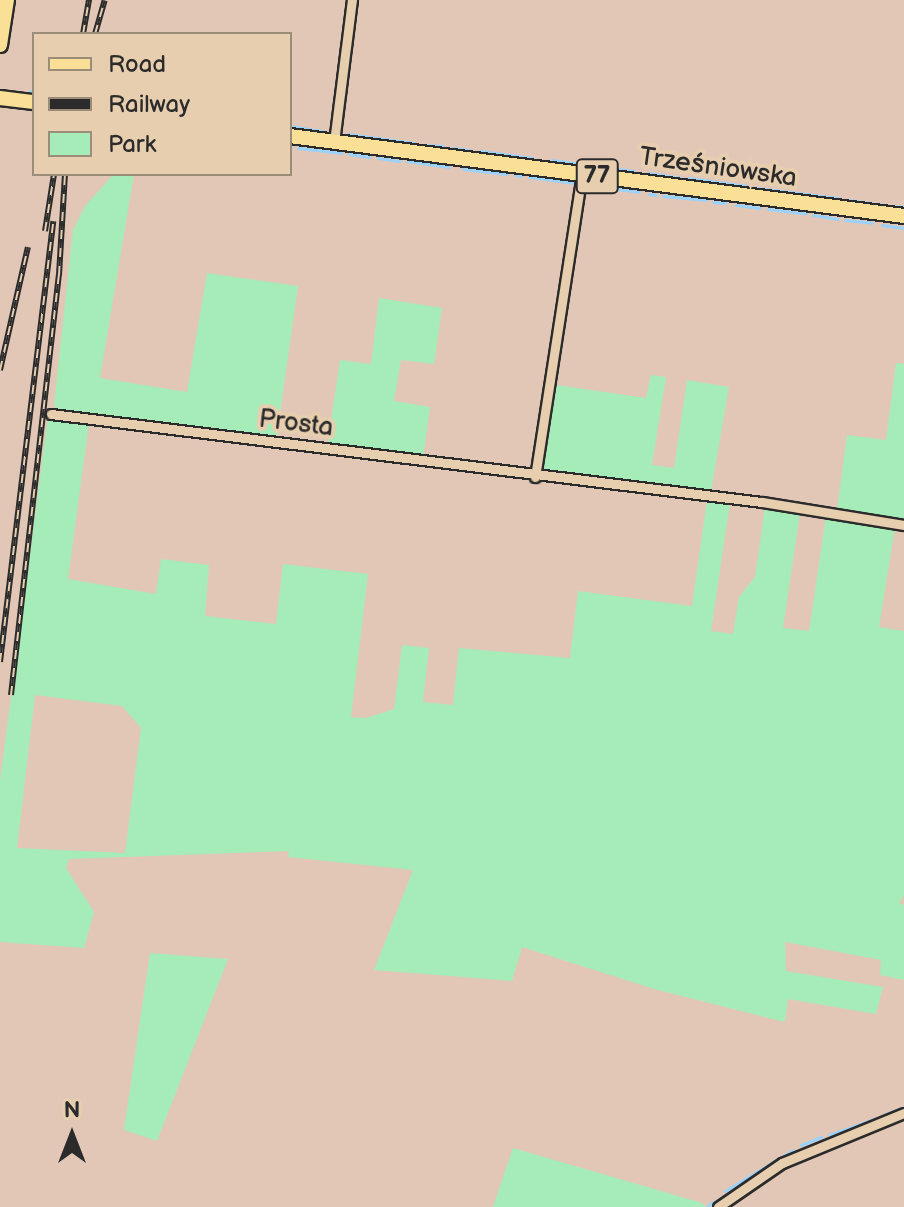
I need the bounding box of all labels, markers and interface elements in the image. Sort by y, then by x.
legend [32,32,292,176]
text: Road [108,50,166,79]
text: Railway [108,90,190,119]
text: Park [108,130,156,159]
street label: Trześniowska [637,142,799,194]
road number: 77 [575,156,619,196]
street label: Prosta [257,404,335,444]
north arrow [32,1095,112,1175]
text: N [64,1097,80,1124]

